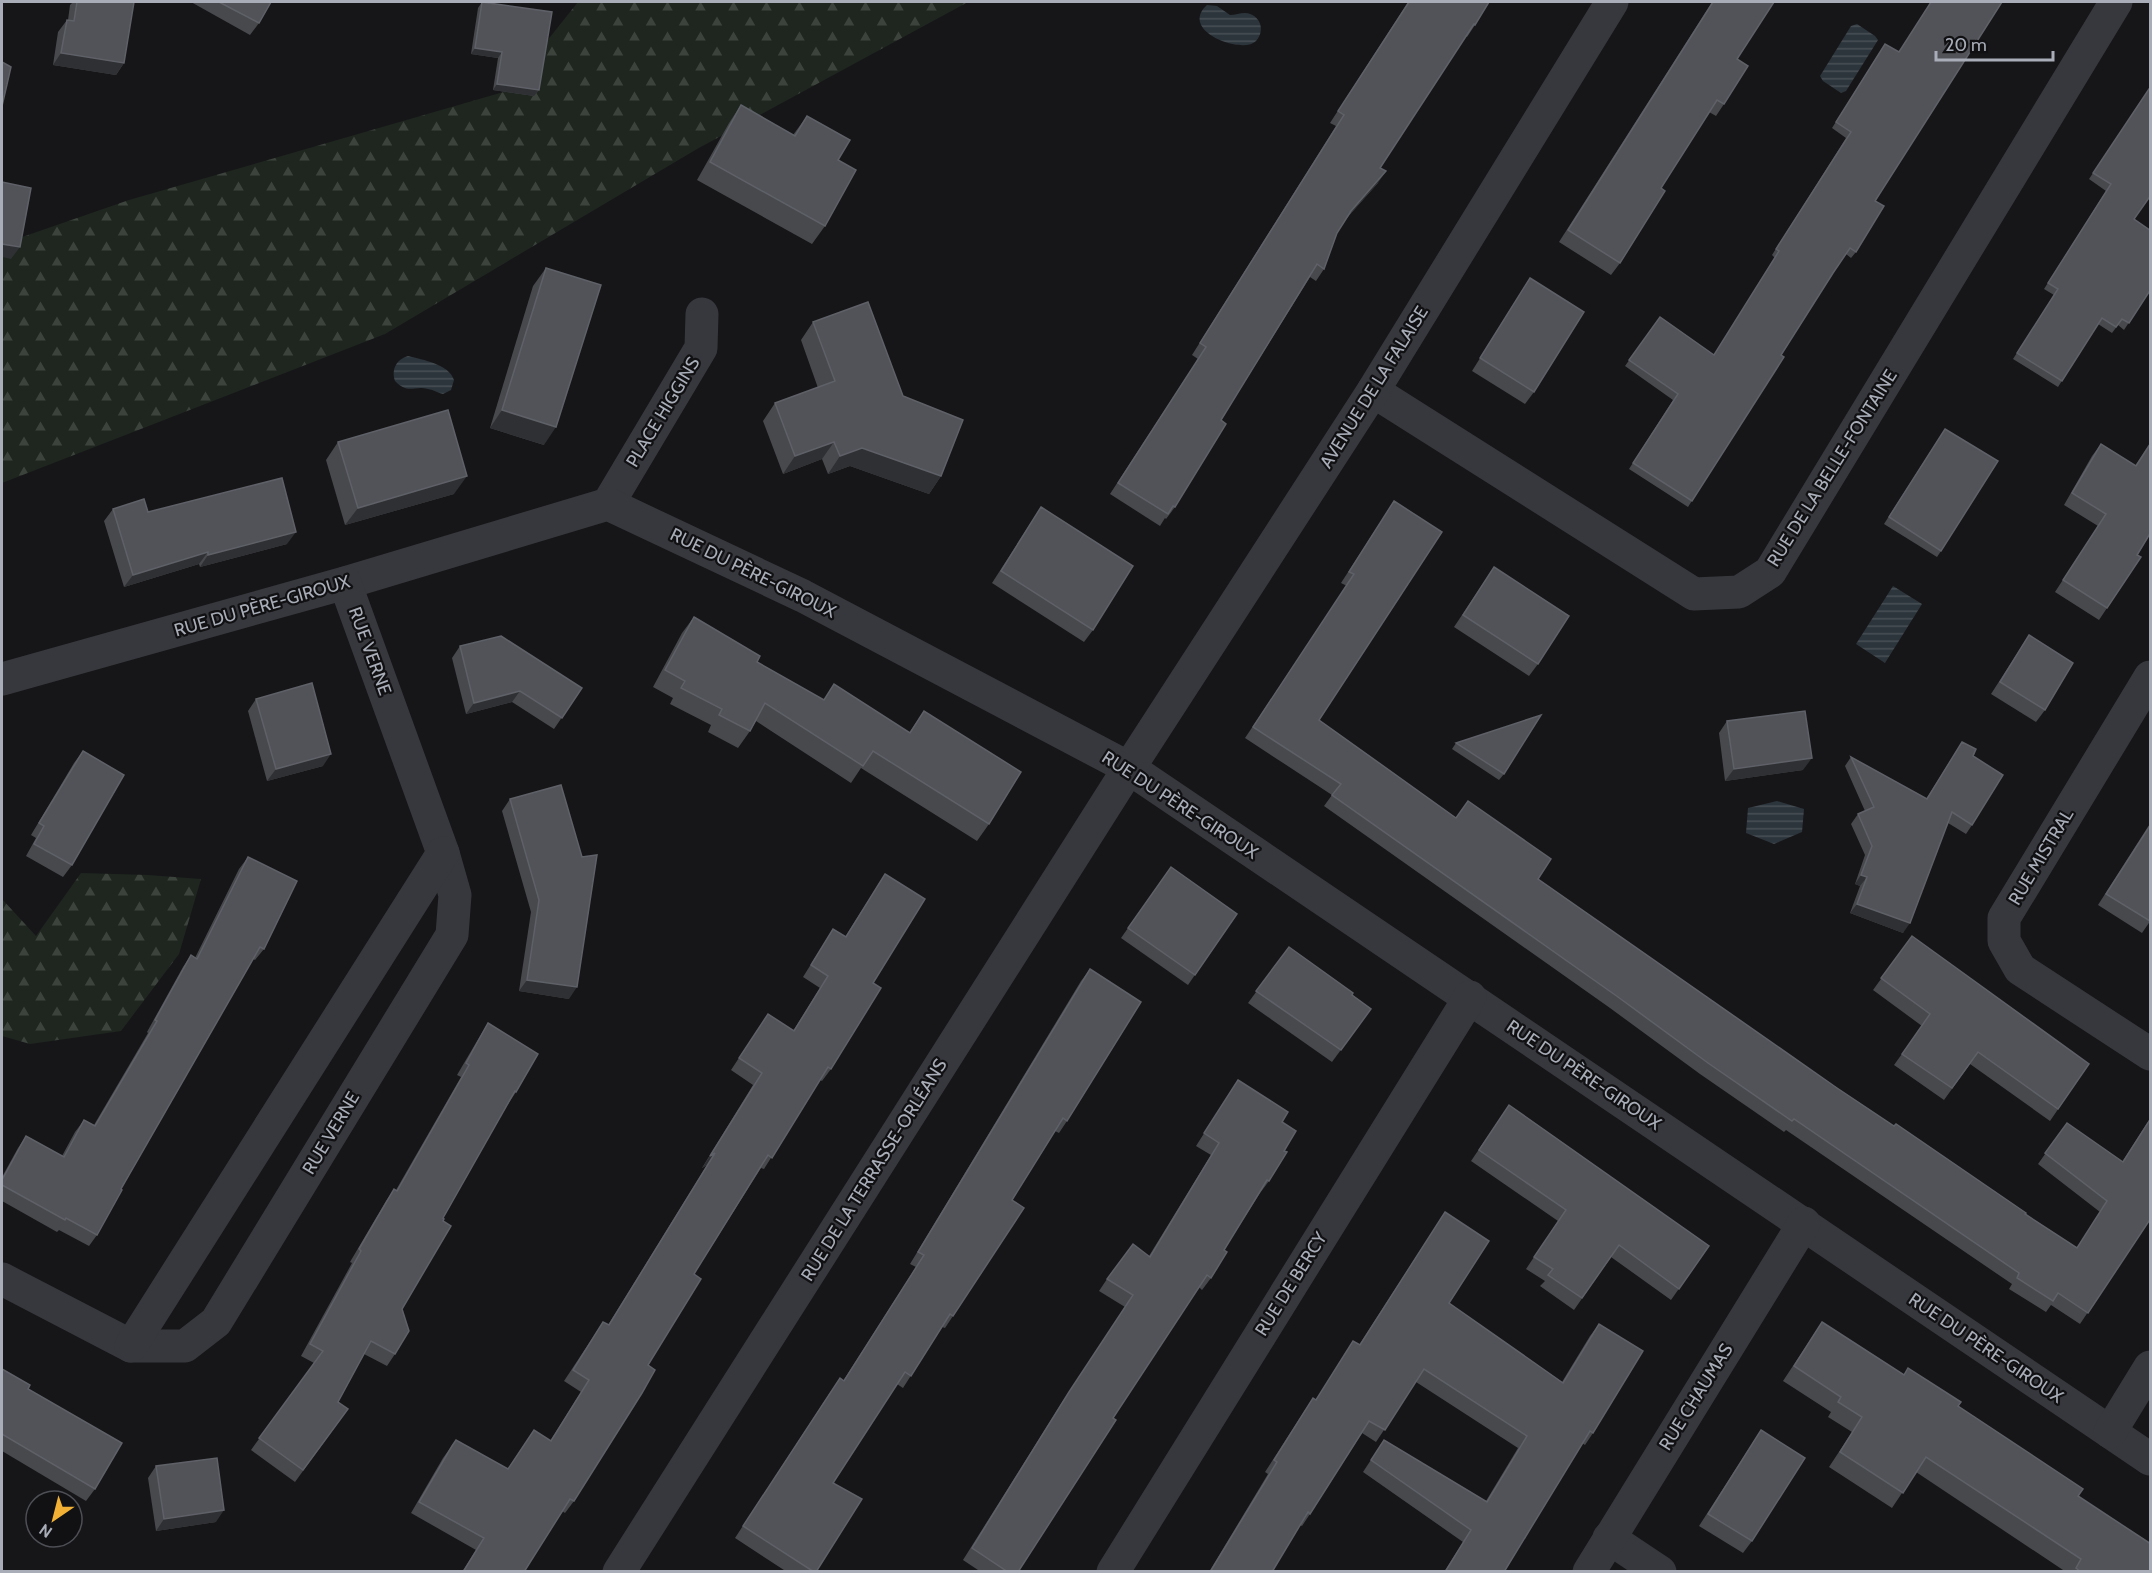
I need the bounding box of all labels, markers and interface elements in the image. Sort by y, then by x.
scale bar [1936,24,2053,62]
text: 20 m [1945,34,1987,56]
street label: AVENUE DE LA FALAISE [1315,302,1433,472]
street label: PLACE HIGGINS [621,353,705,471]
street label: RUE DE LA BELLE-FONTAINE [1762,365,1902,571]
street label: RUE DU PÈRE-GIROUX [667,523,840,623]
street label: RUE DU PÈRE-GIROUX [172,570,353,642]
street label: RUE VERNE [344,604,396,698]
street label: RUE DU PÈRE-GIROUX [1098,746,1262,864]
street label: RUE MISTRAL [2004,805,2078,909]
street label: RUE DU PÈRE-GIROUX [1503,1015,1666,1135]
street label: RUE DE LA TERRASSE-ORLÉANS [796,1055,952,1285]
street label: RUE VERNE [298,1088,364,1178]
street label: RUE DE BERCY [1250,1228,1332,1340]
street label: RUE DU PÈRE-GIROUX [1905,1288,2068,1408]
street label: RUE CHAUMAS [1654,1340,1738,1454]
north arrow [24,1489,84,1549]
text: N [36,1520,56,1542]

